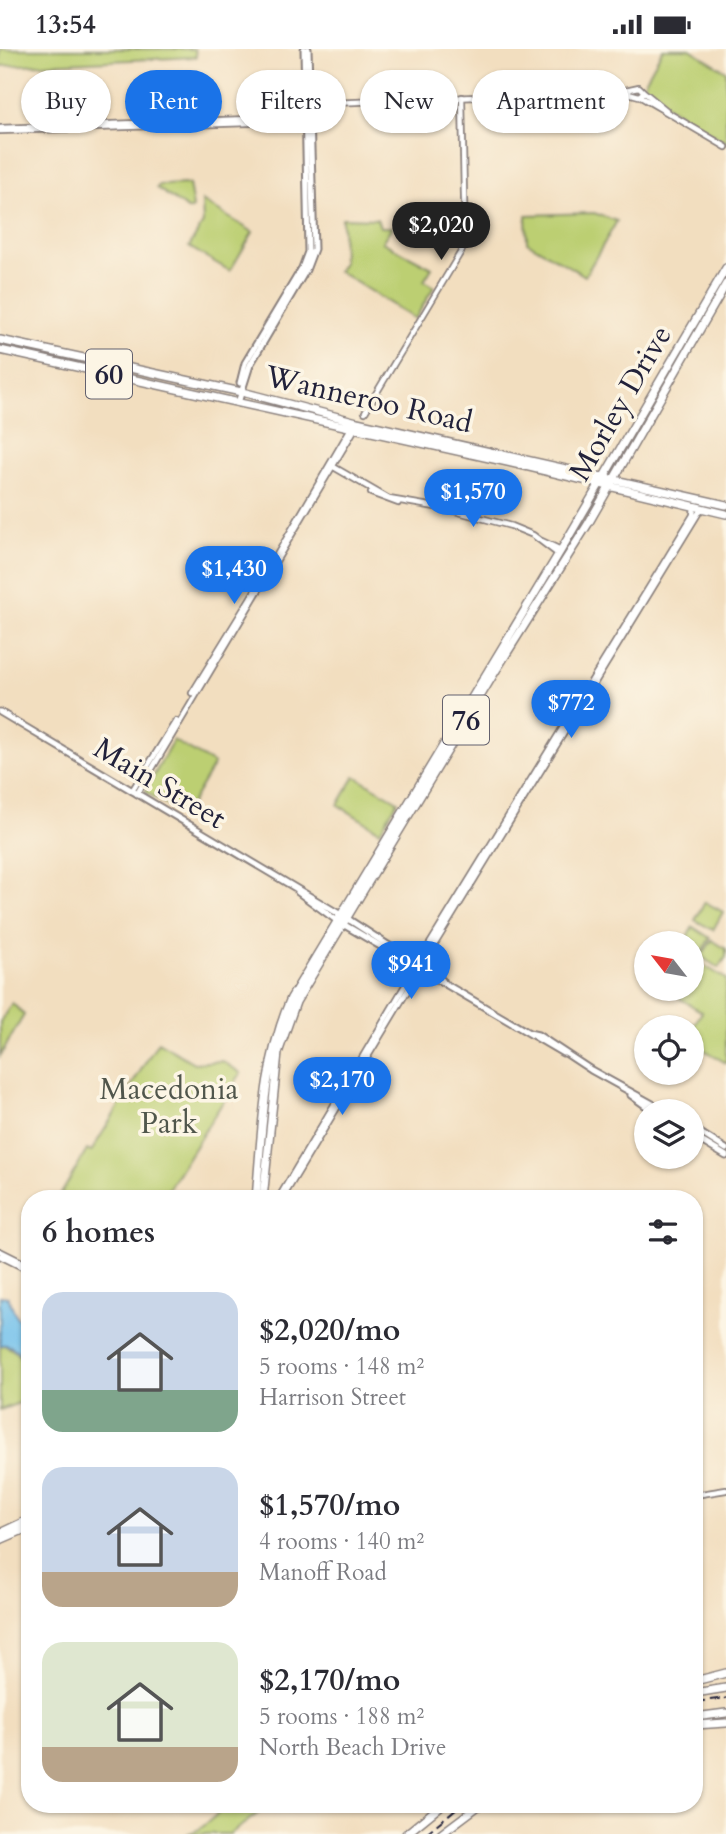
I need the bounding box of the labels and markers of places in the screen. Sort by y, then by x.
pin: $2,020 [384,203,498,262]
pin: $1,570 [416,469,530,529]
pin: $1,430 [177,547,291,606]
pin: $772 [530,681,612,740]
pin: $941 [370,941,452,1001]
pin: $2,170 [285,1058,399,1117]

